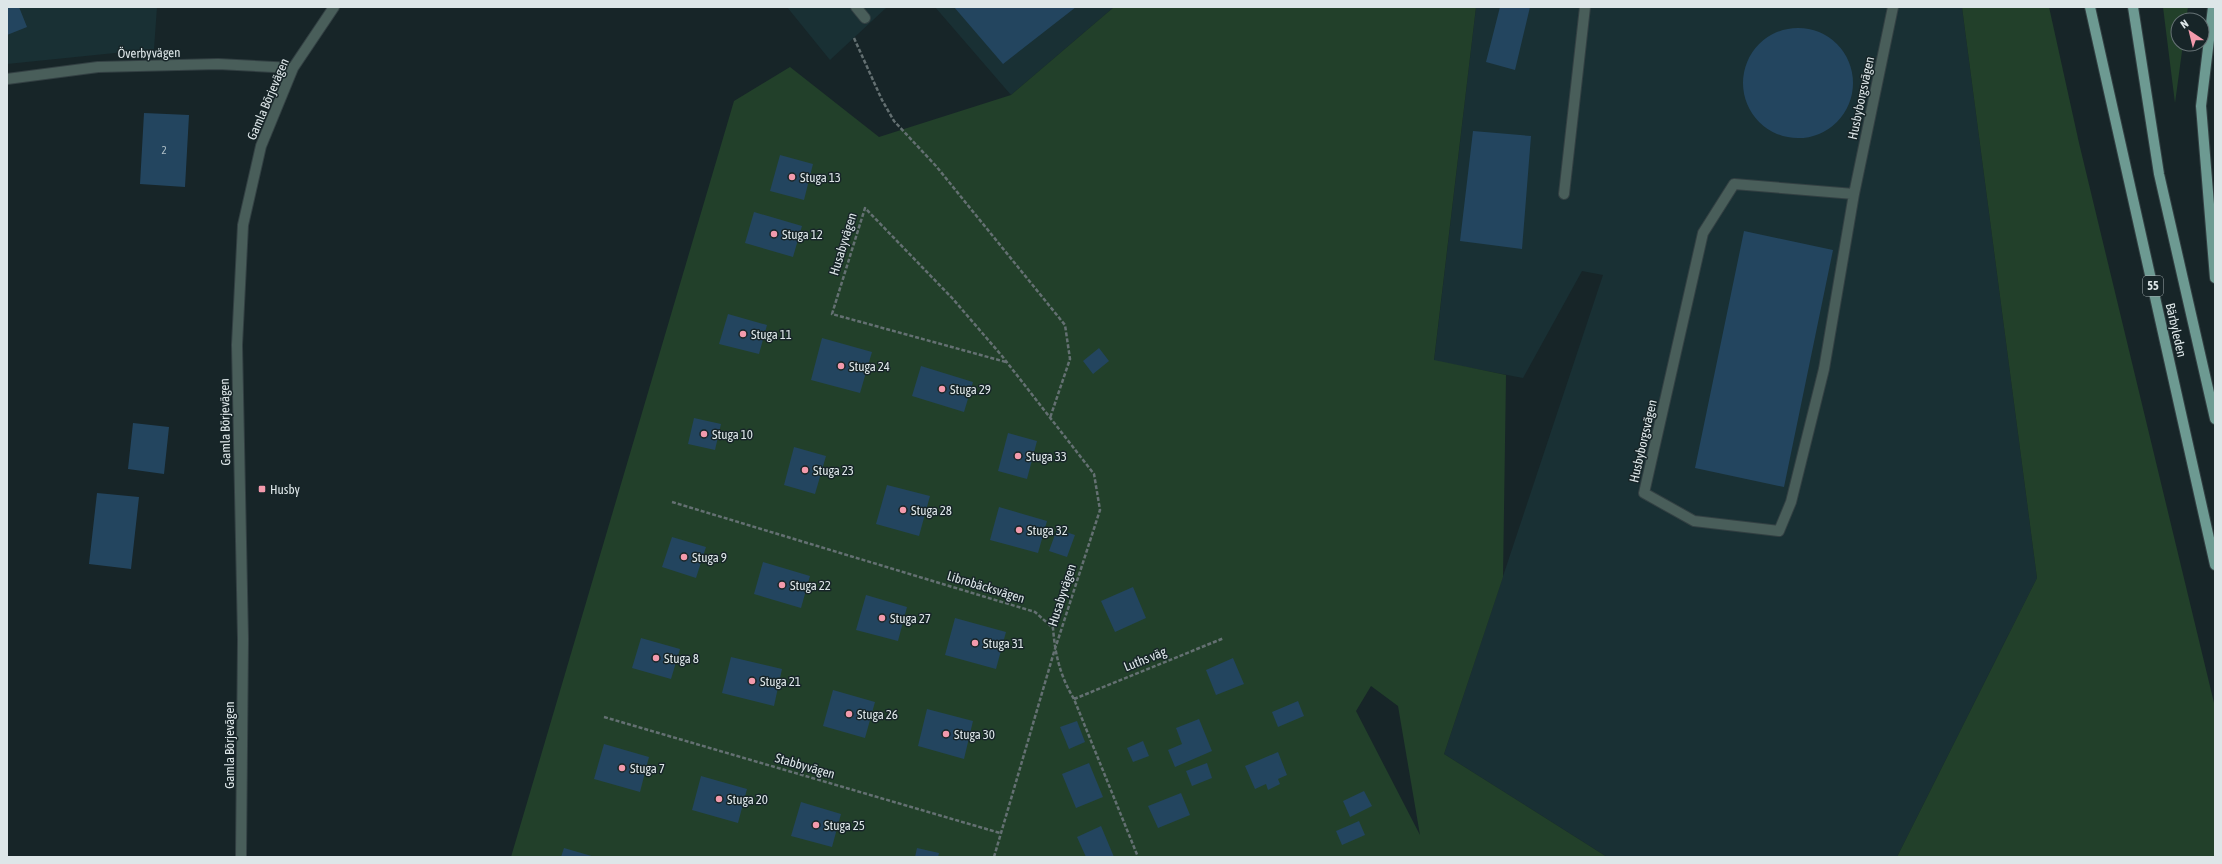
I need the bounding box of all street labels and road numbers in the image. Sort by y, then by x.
street label: Överbyvägen [117,45,181,61]
street label: Husbyborgsvägen [1845,55,1877,141]
street label: Gamla Börjevägen [244,56,292,142]
street label: Husabyvägen [826,211,860,277]
road number: 55 [2143,276,2163,296]
street label: Bärbyleden [2163,302,2189,358]
street label: Gamla Börjevägen [217,378,233,466]
street label: Husbyborgsvägen [1626,398,1660,484]
street label: Husabyvägen [1045,562,1079,628]
street label: Librobäcksvägen [945,568,1027,606]
street label: Luths väg [1122,644,1169,674]
street label: Gamla Börjevägen [222,701,237,789]
street label: Stabbyvägen [773,750,837,782]

